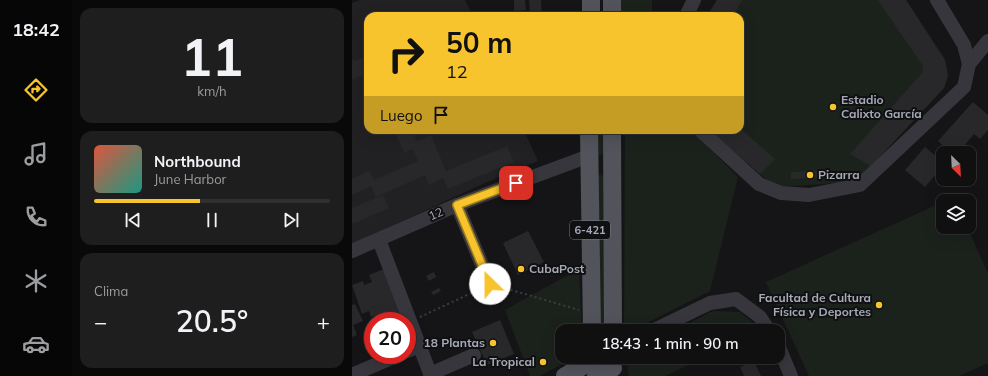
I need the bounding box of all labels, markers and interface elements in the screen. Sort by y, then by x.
text: 18:42 [12,18,60,41]
text: 11 [181,24,243,89]
text: 50 m [446,25,512,60]
icon: right [380,28,432,80]
text: 12 [446,60,468,83]
icon: directions [22,76,50,104]
text: km/h [197,83,227,99]
place label: Estadio Calixto García [841,92,922,121]
marker: Estadio Calixto García [828,102,838,112]
icon: arrive [430,104,452,126]
text: Luego [380,106,422,125]
icon: music [22,140,50,168]
north arrow [936,146,976,186]
map controls [936,146,976,234]
text: Northbound [154,152,241,171]
pin [499,166,533,200]
place label: Pizarra [818,167,860,182]
marker: Pizarra [805,170,815,180]
text: June Harbor [154,171,226,187]
icon: arrive [505,172,527,194]
button: layers [936,194,976,234]
icon: phone [22,203,50,231]
street label: 12 [426,204,445,223]
icon: previous [122,209,144,231]
icon: pause [201,209,223,231]
icon: next [280,209,302,231]
road number: 6-421 [570,221,610,239]
place label: CubaPost [529,261,585,276]
position arrow [469,263,511,305]
marker: CubaPost [516,264,526,274]
icon: climate [22,267,50,295]
text: Clima [94,283,128,299]
place label: Facultad de Cultura Física y Deportes [758,290,871,319]
marker: Facultad de Cultura Física y Deportes [874,300,884,310]
text: 20.5° [176,302,248,340]
text: − [94,308,107,336]
text: + [317,308,330,336]
speed limit sign: 20 [364,312,416,364]
icon: car [22,330,50,358]
text: 18:43 · 1 min · 90 m [601,334,739,353]
place label: 18 Plantas [424,335,485,350]
marker: 18 Plantas [488,338,498,348]
place label: La Tropical [472,354,535,369]
marker: La Tropical [538,357,548,367]

